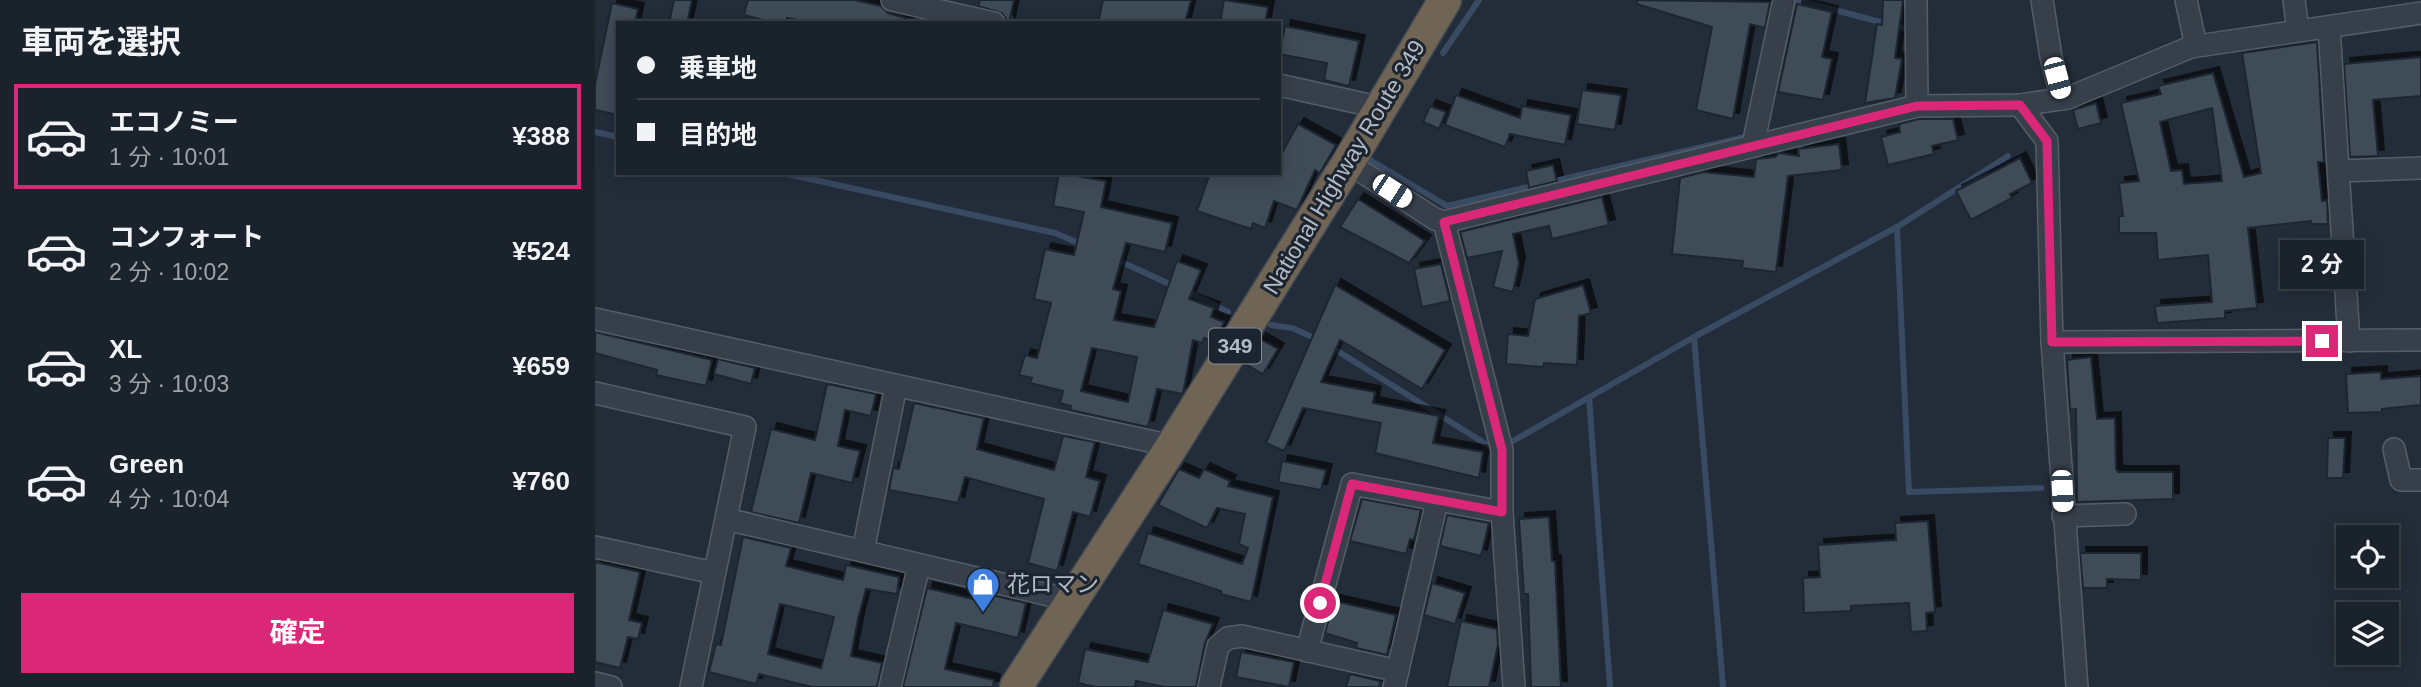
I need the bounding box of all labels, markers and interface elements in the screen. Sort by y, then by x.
text: 車両を選択 [21,24,181,60]
street label: National Highway Route 349 [1258,35,1430,299]
text: 乗車地 [679,53,757,83]
car [2042,55,2073,101]
icon: car [25,105,88,168]
text: エコノミー [109,107,239,137]
text: 目的地 [679,120,757,150]
text: ¥388 [512,121,570,151]
text: 1 分 · 10:01 [109,144,229,170]
car [1369,171,1416,211]
icon: car [25,220,88,283]
text: コンフォート [109,222,264,252]
text: ¥524 [512,236,570,266]
callout: 2 分 [2280,240,2364,288]
text: 2 分 [2301,251,2343,277]
text: 2 分 · 10:02 [109,259,229,285]
route end [2306,325,2338,357]
road number: 349 [1209,328,1261,364]
text: XL [109,334,142,364]
icon: car [25,335,88,398]
text: ¥659 [512,351,570,381]
text: 3 分 · 10:03 [109,371,229,397]
text: Green [109,449,184,479]
icon: car [25,450,88,513]
text: ¥760 [512,466,570,496]
car [2051,469,2074,513]
text: 4 分 · 10:04 [109,486,229,512]
map controls [2336,525,2399,665]
button: locate [2336,525,2399,588]
shop icon: 花ロマン [964,565,1002,614]
place label: 花ロマン [1007,571,1099,597]
route start [1304,587,1336,619]
button: 確定 [21,593,574,673]
button: layers [2336,602,2399,665]

